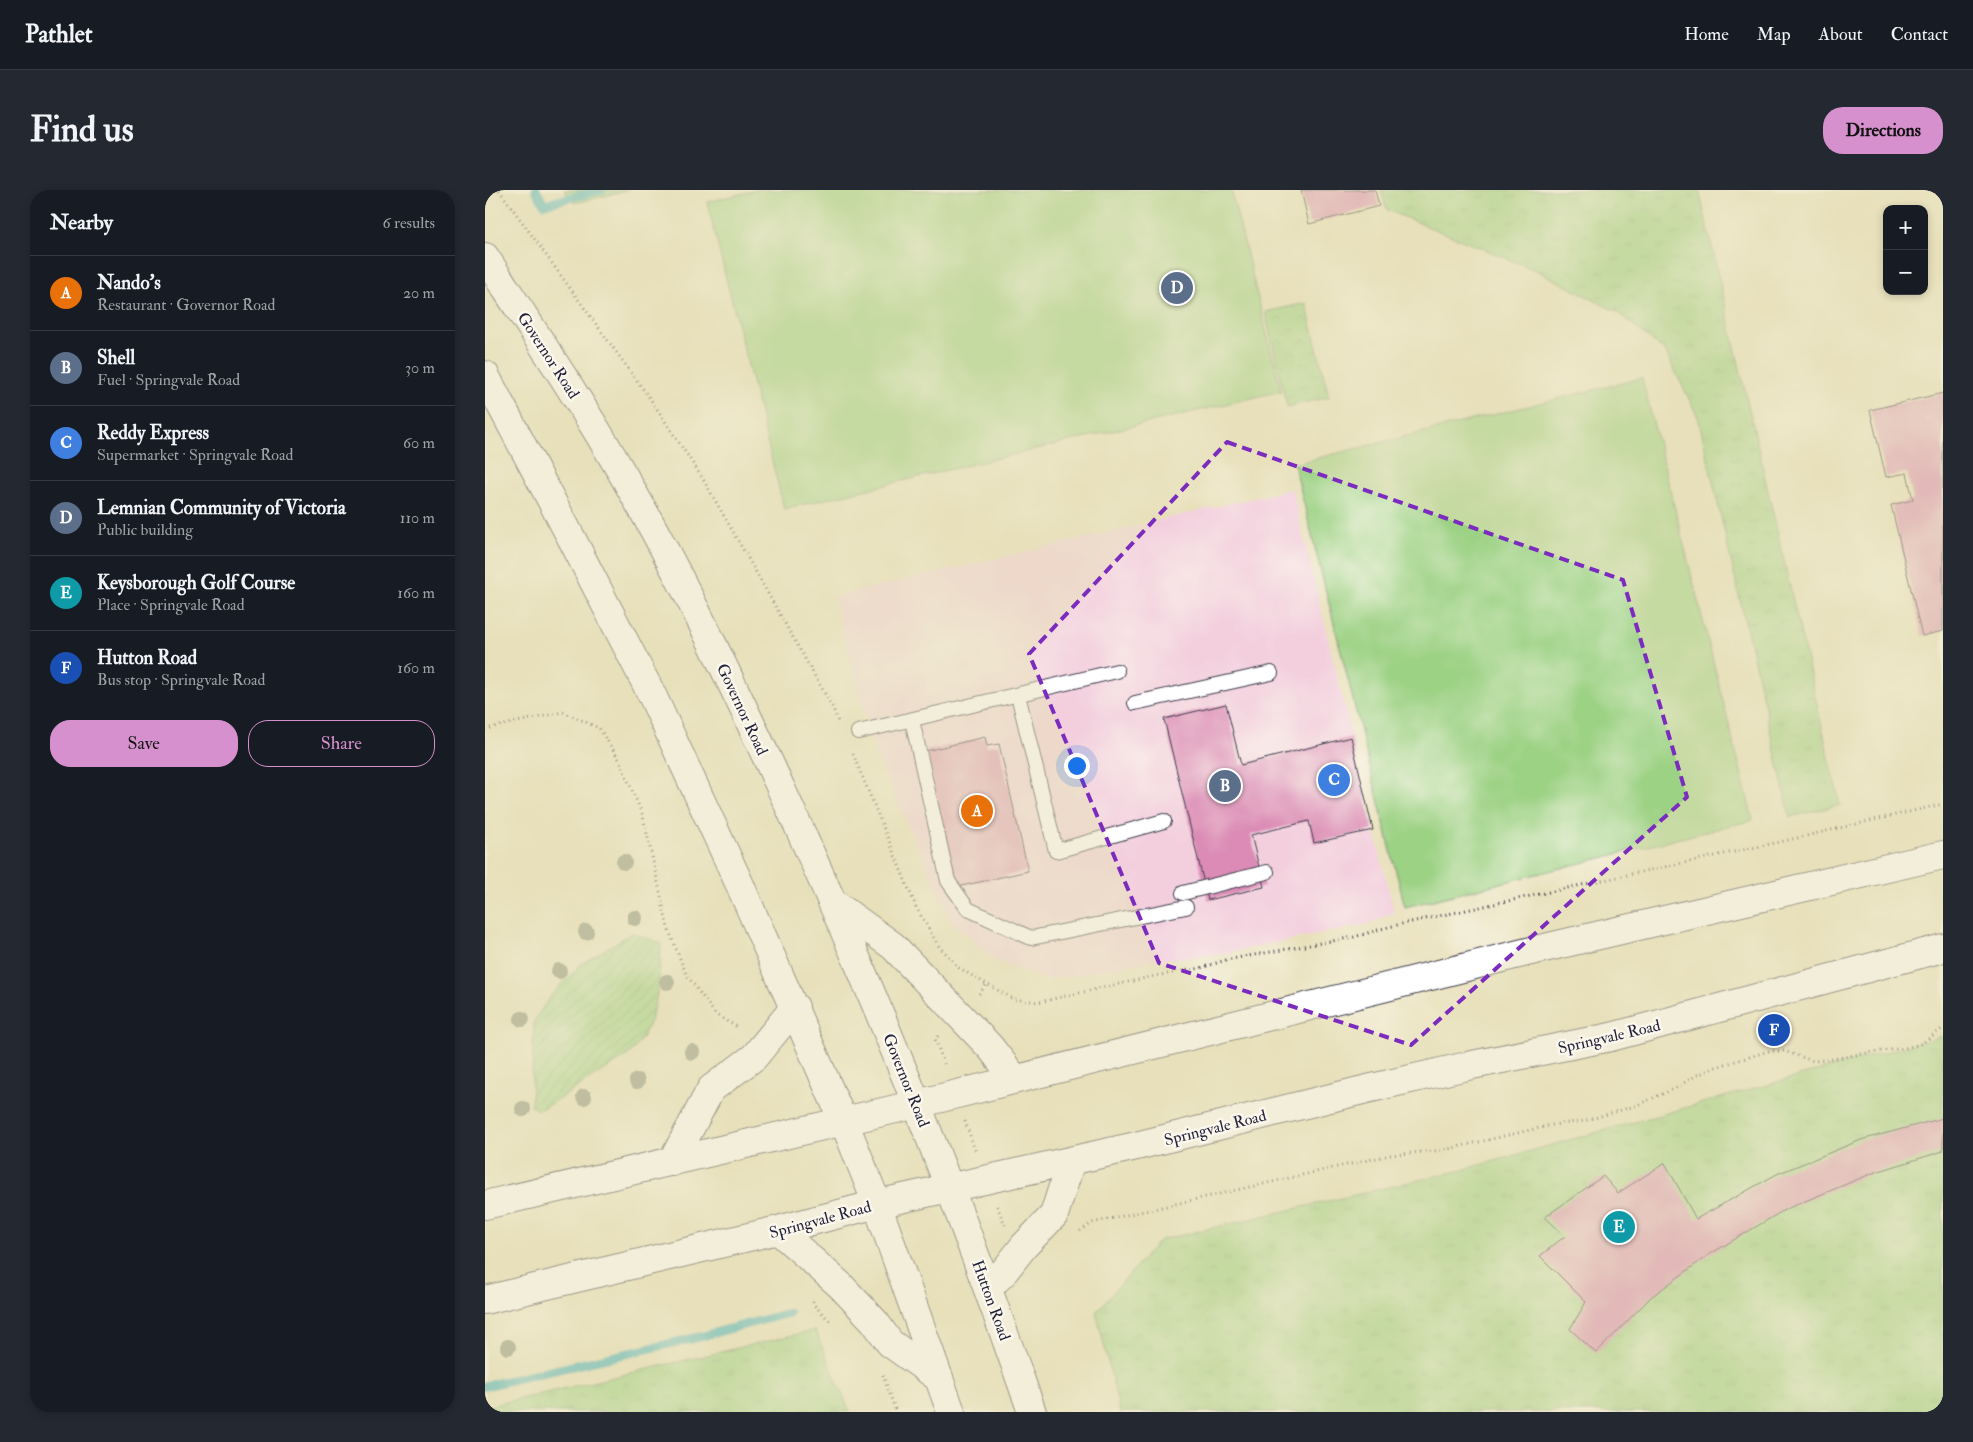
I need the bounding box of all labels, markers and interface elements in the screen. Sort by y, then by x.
text: Pathlet [25,19,93,50]
text: Home [1684,23,1729,46]
text: Map [1757,23,1791,46]
text: About [1819,23,1863,46]
text: Contact [1891,23,1948,46]
button: Directions [1823,107,1943,154]
text: Find us [30,108,134,152]
map controls [1883,205,1928,295]
button: + [1883,205,1928,250]
text: Nearby [50,209,113,236]
text: 6 results [383,213,435,233]
button: − [1883,250,1928,295]
pin: D [1161,269,1193,307]
text: Nando's [97,271,161,295]
text: A [61,283,71,303]
text: 20 m [403,283,435,303]
text: Restaurant · Governor Road [97,295,275,315]
street label: Governor Road [513,309,584,403]
text: Shell [97,346,135,370]
text: B [61,358,71,378]
text: 30 m [405,358,435,378]
text: Fuel · Springvale Road [97,370,240,390]
text: Reddy Express [97,421,209,445]
text: C [60,433,72,453]
text: 60 m [403,433,435,453]
text: Supermarket · Springvale Road [97,445,293,465]
text: Lemnian Community of Victoria [97,496,346,520]
text: D [59,508,73,528]
text: 110 m [400,508,435,528]
text: Public building [97,520,193,540]
text: Keysborough Golf Course [97,571,295,595]
text: E [60,583,72,603]
text: 160 m [397,583,435,603]
text: Place · Springvale Road [97,595,245,615]
text: Hutton Road [97,646,197,670]
text: F [61,658,71,678]
text: 160 m [397,658,435,678]
street label: Governor Road [712,660,772,759]
text: Bus stop · Springvale Road [97,670,265,690]
button: Save [50,720,238,767]
button: Share [248,720,435,767]
your location [1064,753,1090,779]
pin: C [1318,761,1350,799]
pin: B [1209,767,1241,805]
pin: A [961,792,993,830]
pin: F [1758,1011,1790,1049]
street label: Springvale Road [1556,1015,1663,1059]
street label: Governor Road [878,1031,934,1130]
street label: Springvale Road [1162,1106,1269,1151]
street label: Springvale Road [767,1197,874,1244]
pin: E [1603,1208,1635,1246]
street label: Hutton Road [967,1257,1015,1343]

